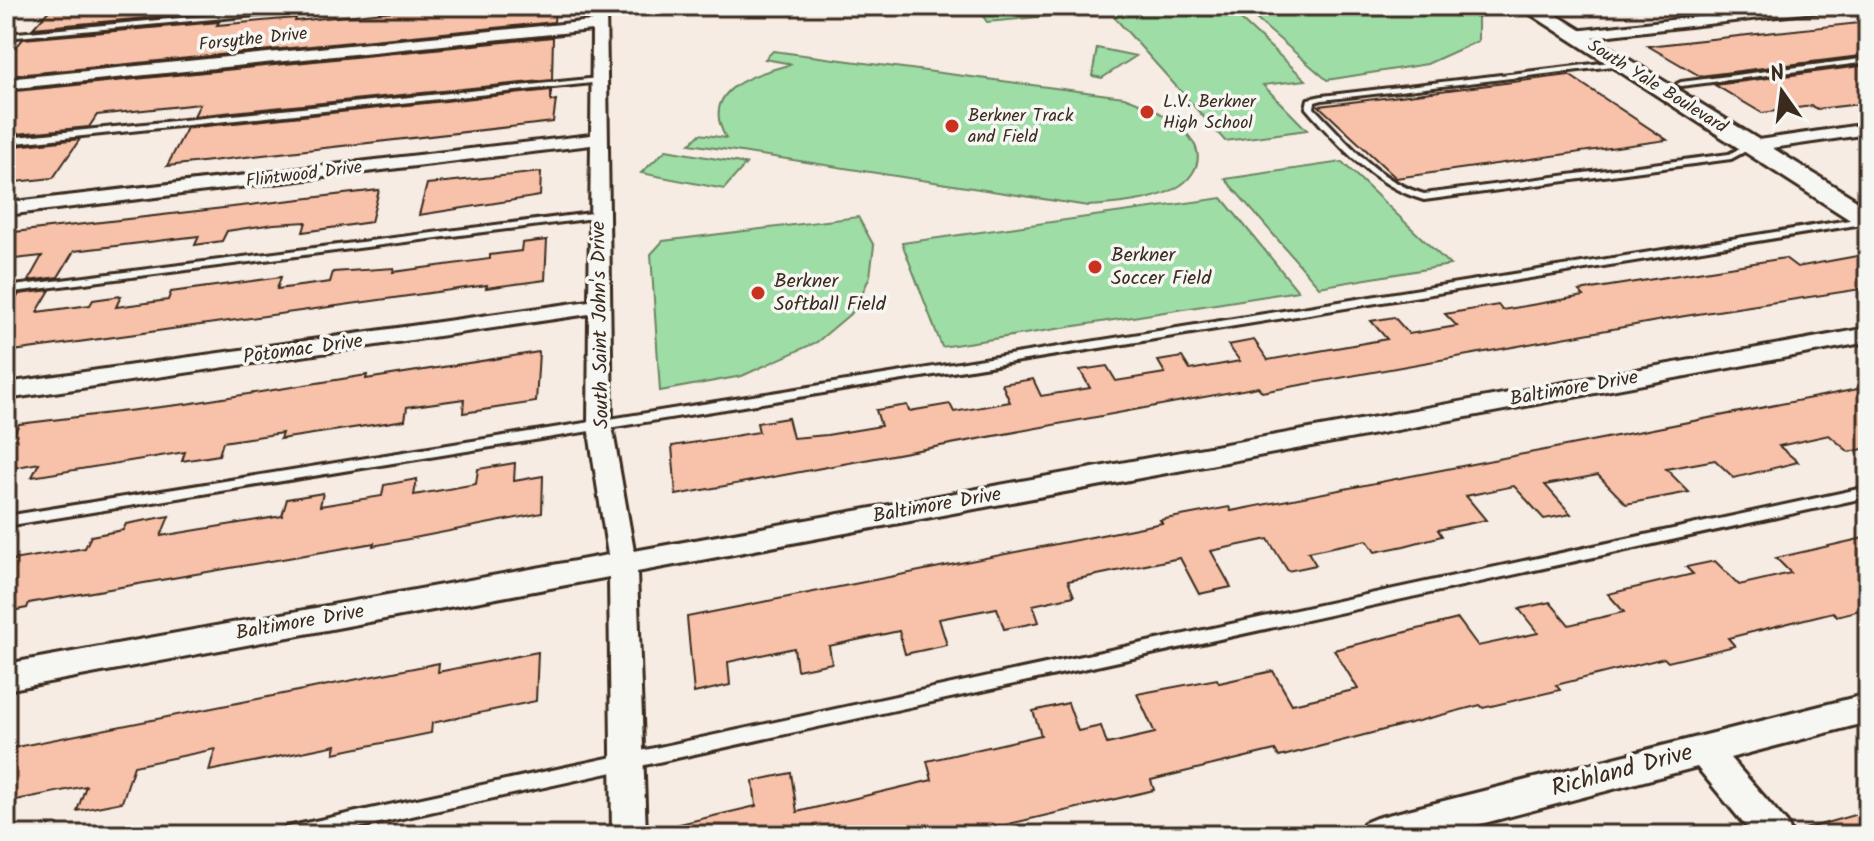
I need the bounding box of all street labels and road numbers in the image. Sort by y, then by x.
street label: Forsythe Drive [197,20,309,60]
street label: South Yale Boulevard [1581,32,1734,142]
street label: Flintwood Drive [244,153,364,197]
street label: South Saint John's Drive [583,221,619,429]
street label: Potomac Drive [241,326,365,374]
street label: Baltimore Drive [1507,362,1641,416]
street label: Baltimore Drive [870,479,1004,533]
street label: Baltimore Drive [233,596,367,650]
street label: Richland Drive [1547,733,1697,809]

